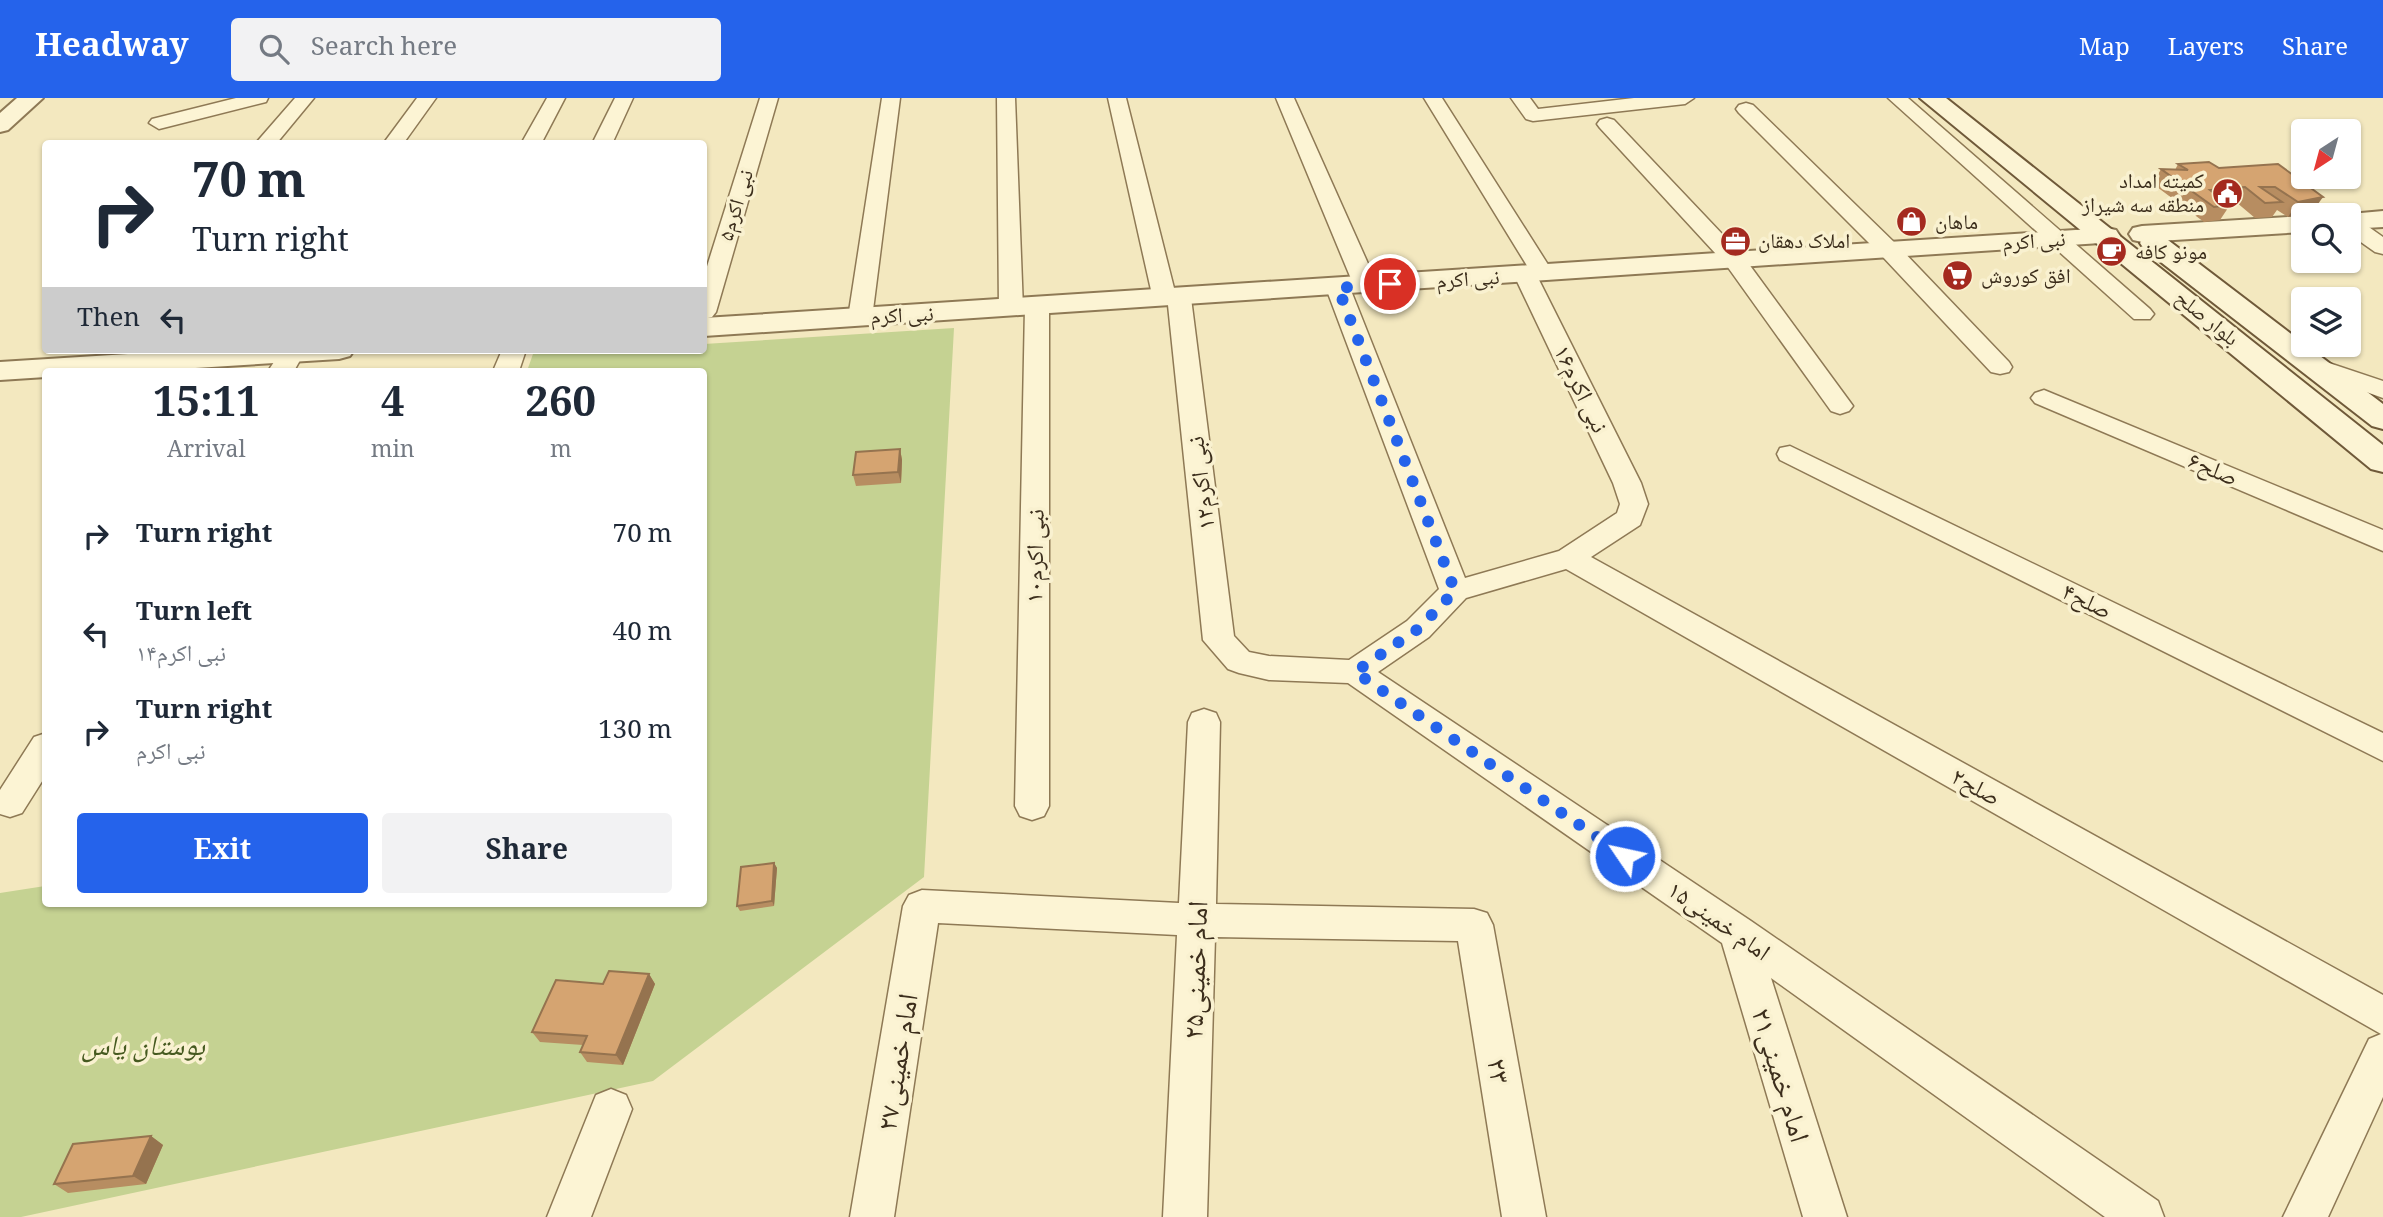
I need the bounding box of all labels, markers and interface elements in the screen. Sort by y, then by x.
search box [231,18,721,81]
text: Headway [35,21,189,77]
text: Search here [311,27,457,71]
text: Map [2079,29,2130,70]
text: Layers [2168,29,2244,70]
text: Share [2282,29,2348,70]
icon: search [255,30,293,68]
north arrow [2291,119,2361,189]
map controls [2291,119,2361,357]
text: 70 m [192,145,306,228]
street label: نبی اکرم۵ [711,166,766,246]
place label: کمیته امداد منطقه سه شیراز [2081,166,2204,225]
icon: right [77,168,168,259]
public building icon: کمیته امداد منطقه سه شیراز [2210,176,2244,210]
button: search [2291,203,2361,273]
shop icon: ماهان [1895,205,1929,239]
place label: ماهان [1935,207,1978,242]
text: Turn right [192,217,349,271]
office icon: املاک دهقان [1718,224,1752,258]
street label: نبی اکرم [2001,224,2067,263]
place label: املاک دهقان [1758,226,1850,261]
cafe icon: مونو کافه [2095,235,2129,269]
place label: مونو کافه [2135,237,2207,272]
pin [1360,254,1420,314]
supermarket icon: افق کوروش [1941,259,1975,293]
place label: افق کوروش [1981,261,2071,296]
street label: نبی اکرم [1435,262,1501,301]
icon: arrive [1371,265,1409,303]
street label: بلوار صلح [2166,283,2245,357]
button: layers [2291,287,2361,357]
text: Then [77,298,140,342]
street label: نبی اکرم [870,298,935,337]
icon: left [154,301,192,339]
street label: نبی اکرم۱۶ [1540,339,1618,441]
text: 15:11 [153,371,260,443]
text: 4 [381,371,404,443]
text: 260 [526,371,596,443]
text: Arrival [167,432,246,472]
text: min [371,432,415,472]
text: m [550,432,572,472]
street label: نبی اکرم۱۲ [1177,434,1230,532]
street label: صلح۶ [2180,442,2244,500]
street label: نبی اکرم۱۰ [1016,509,1059,603]
text: Turn right [136,514,272,558]
text: 70 m [613,514,672,558]
icon: right [77,517,115,555]
street label: صلح۴ [2054,574,2118,633]
text: Turn left [136,592,252,636]
text: 40 m [613,612,672,656]
icon: left [77,615,115,653]
text: نبی اکرم۱۴ [136,636,226,676]
text: Turn right [136,690,272,734]
text: 130 m [598,710,672,754]
icon: right [77,713,115,751]
text: نبی اکرم [136,734,205,774]
street label: صلح۲ [1942,759,2007,820]
button: Exit [77,813,368,893]
button: Share [382,813,672,893]
position arrow [1588,819,1662,893]
street label: ۱۵امام خمینی [1657,872,1778,974]
street label: امام خمینی۲۵ [1173,900,1225,1040]
street label: امام خمینی۲۷ [866,991,935,1135]
street label: امام خمینی۲۱ [1734,1003,1820,1149]
park label: بوستان یاس [81,1025,205,1073]
street label: ۲۳ [1469,1055,1521,1088]

